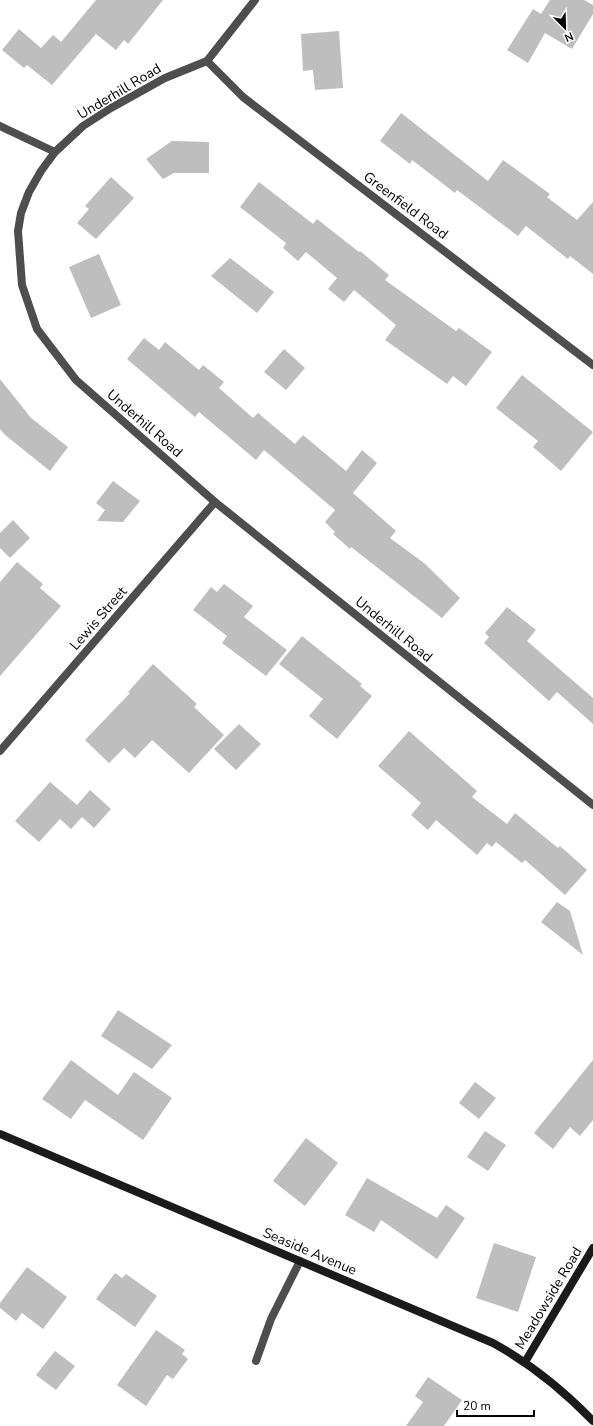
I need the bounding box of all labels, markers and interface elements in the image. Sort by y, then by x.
north arrow [545,8,585,48]
text: N [562,28,575,45]
street label: Underhill Road [74,59,165,124]
street label: Greenfield Road [359,167,452,244]
street label: Underhill Road [103,385,187,462]
street label: Lewis Street [65,582,131,654]
street label: Underhill Road [351,592,436,666]
street label: Seaside Avenue [260,1223,360,1280]
street label: Meadowside Road [510,1244,586,1353]
scale bar [457,1392,534,1418]
text: 20 m [463,1398,491,1414]

